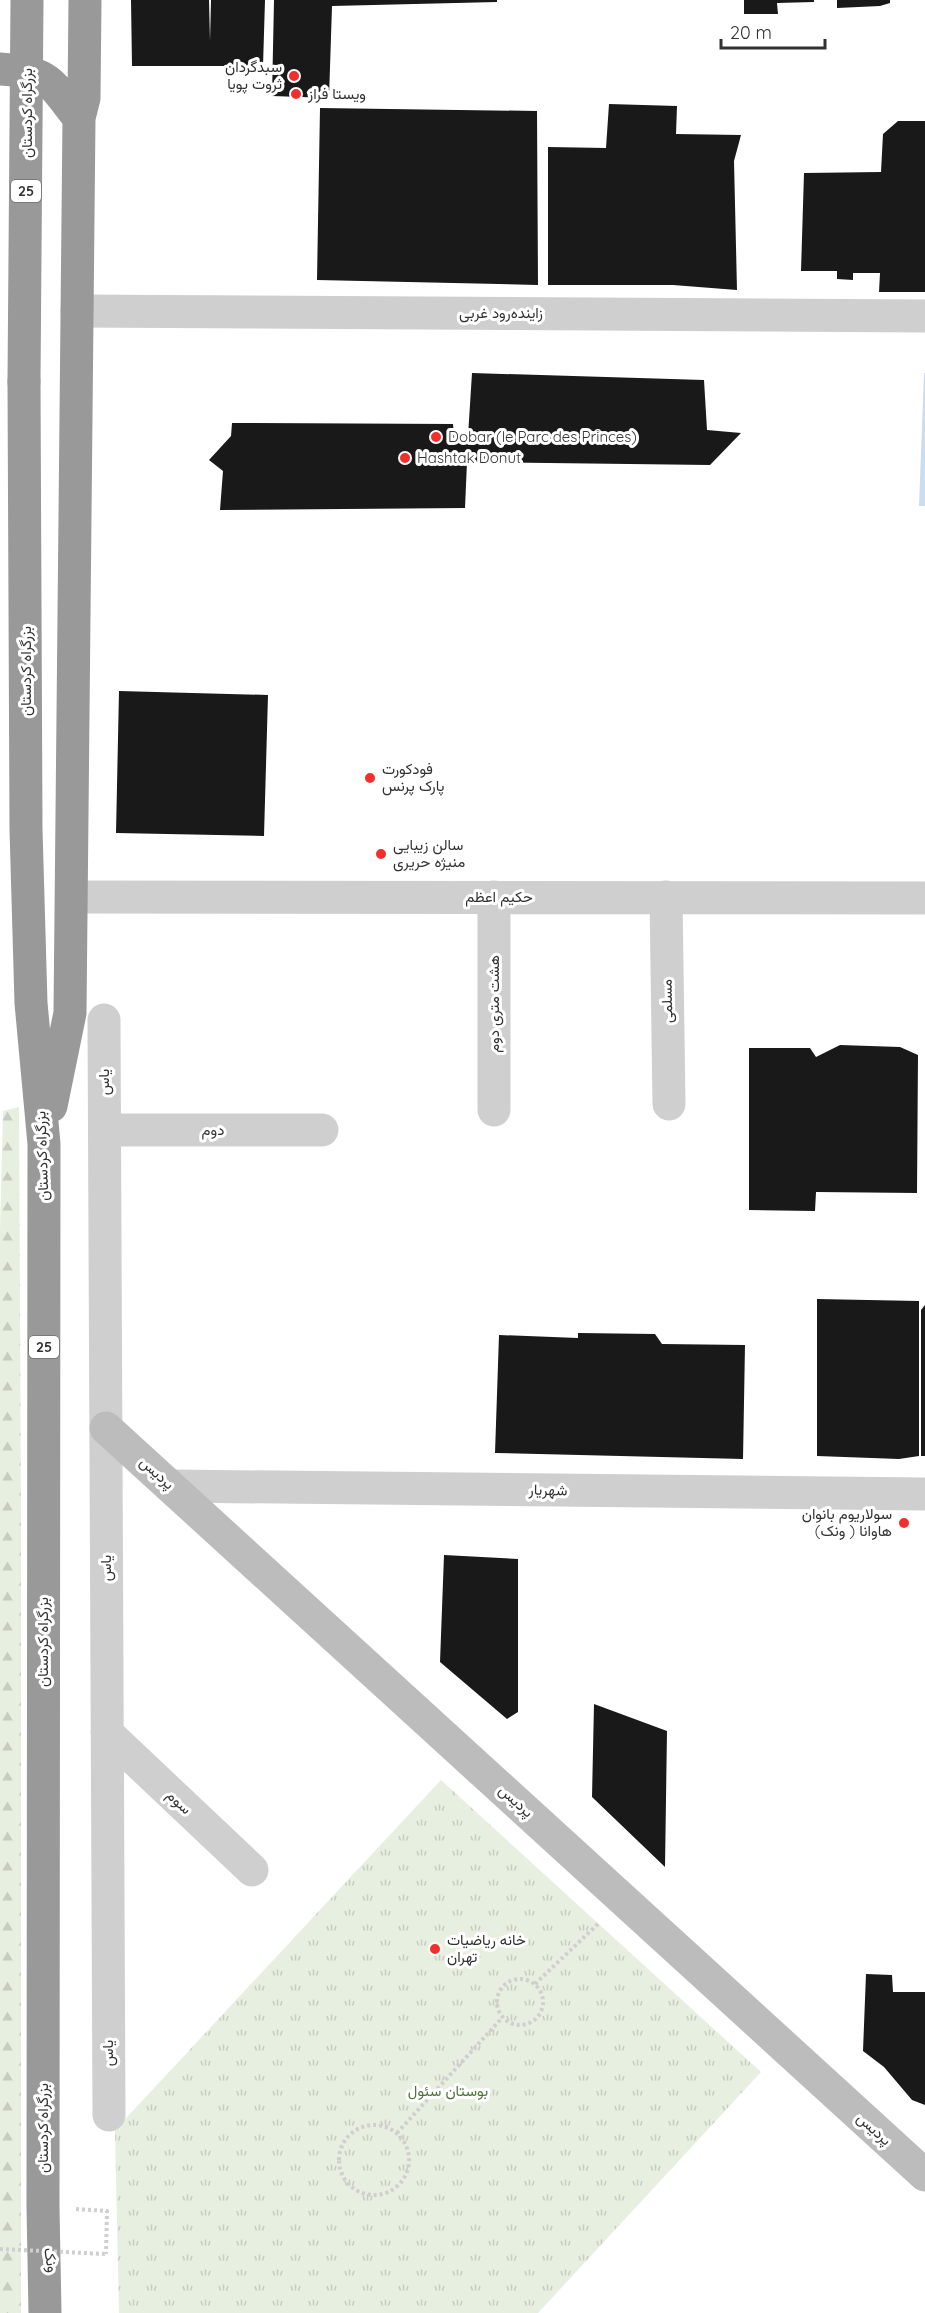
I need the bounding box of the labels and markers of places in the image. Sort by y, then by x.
place label: سبدگردان ثروت پویا [225,57,282,94]
marker: سبدگردان ثروت پویا [287,69,301,83]
place label: ویستا فراز [307,84,366,103]
marker: ویستا فراز [289,87,303,101]
place label: Dobar (le Parc des Princes) [448,427,637,446]
marker: Dobar (le Parc des Princes) [429,430,443,444]
place label: Hashtak Donut [417,448,521,467]
marker: Hashtak Donut [398,451,412,465]
place label: فودکورت پارک پرنس [382,759,444,796]
marker: فودکورت پارک پرنس [363,771,377,785]
place label: سالن زیبایی منیژه حریری [393,835,465,872]
marker: سالن زیبایی منیژه حریری [374,847,388,861]
place label: سولاریوم بانوان هاوانا ( ونک) [802,1504,892,1540]
marker: سولاریوم بانوان هاوانا ( ونک) [897,1516,911,1530]
place label: خانه ریاضیات تهران [447,1930,526,1966]
marker: خانه ریاضیات تهران [428,1942,442,1956]

